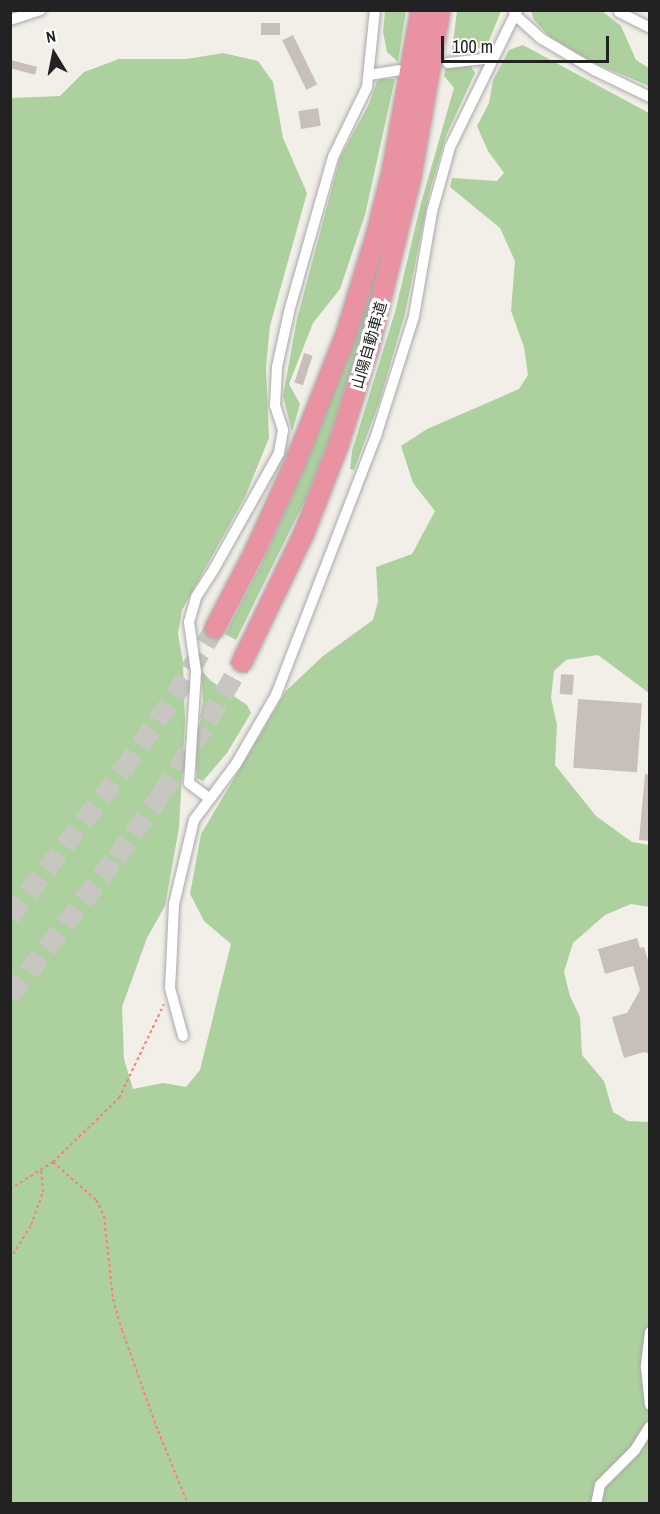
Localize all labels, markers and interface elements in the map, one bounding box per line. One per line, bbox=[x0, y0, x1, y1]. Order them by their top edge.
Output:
north arrow bbox=[24, 24, 84, 84]
scale bar bbox=[444, 24, 612, 62]
text: N bbox=[44, 25, 57, 48]
text: 100 m bbox=[452, 34, 493, 59]
street label: 山陽自動車道 bbox=[348, 299, 390, 391]

